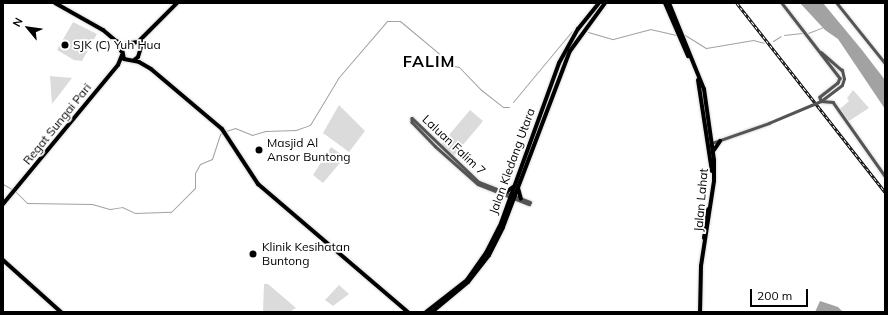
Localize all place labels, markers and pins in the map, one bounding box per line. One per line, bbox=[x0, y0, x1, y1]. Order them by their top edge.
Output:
place label: SJK (C) Yuh Hua bbox=[73, 38, 161, 52]
marker: SJK (C) Yuh Hua bbox=[60, 40, 70, 50]
place label: Masjid Al Ansor Buntong bbox=[267, 136, 351, 164]
marker: Masjid Al Ansor Buntong bbox=[254, 145, 264, 155]
place label: Klinik Kesihatan Buntong bbox=[262, 240, 350, 268]
marker: Klinik Kesihatan Buntong bbox=[247, 248, 259, 260]

